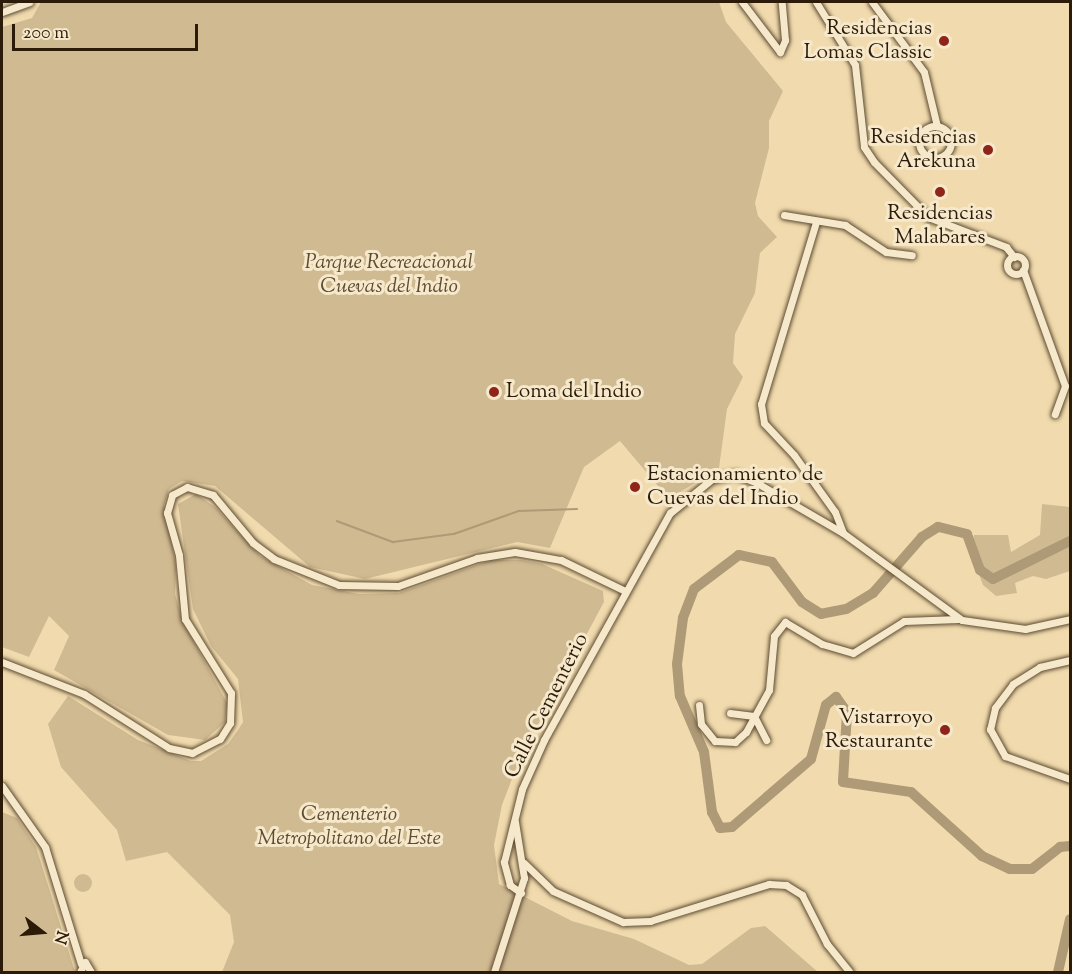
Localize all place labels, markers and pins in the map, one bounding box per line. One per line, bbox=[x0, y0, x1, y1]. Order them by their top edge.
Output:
place label: Residencias Lomas Classic bbox=[804, 16, 932, 66]
marker: Residencias Lomas Classic bbox=[937, 34, 951, 48]
place label: Residencias Arekuna bbox=[871, 125, 976, 175]
marker: Residencias Arekuna bbox=[981, 143, 995, 157]
marker: Residencias Malabares bbox=[933, 185, 947, 199]
place label: Residencias Malabares bbox=[887, 201, 993, 251]
place label: Loma del Indio bbox=[506, 379, 642, 405]
marker: Loma del Indio bbox=[487, 385, 501, 399]
place label: Estacionamiento de Cuevas del Indio bbox=[647, 462, 823, 512]
marker: Estacionamiento de Cuevas del Indio bbox=[628, 480, 642, 494]
place label: Vistarroyo Restaurante bbox=[825, 705, 933, 755]
marker: Vistarroyo Restaurante bbox=[938, 723, 952, 737]

